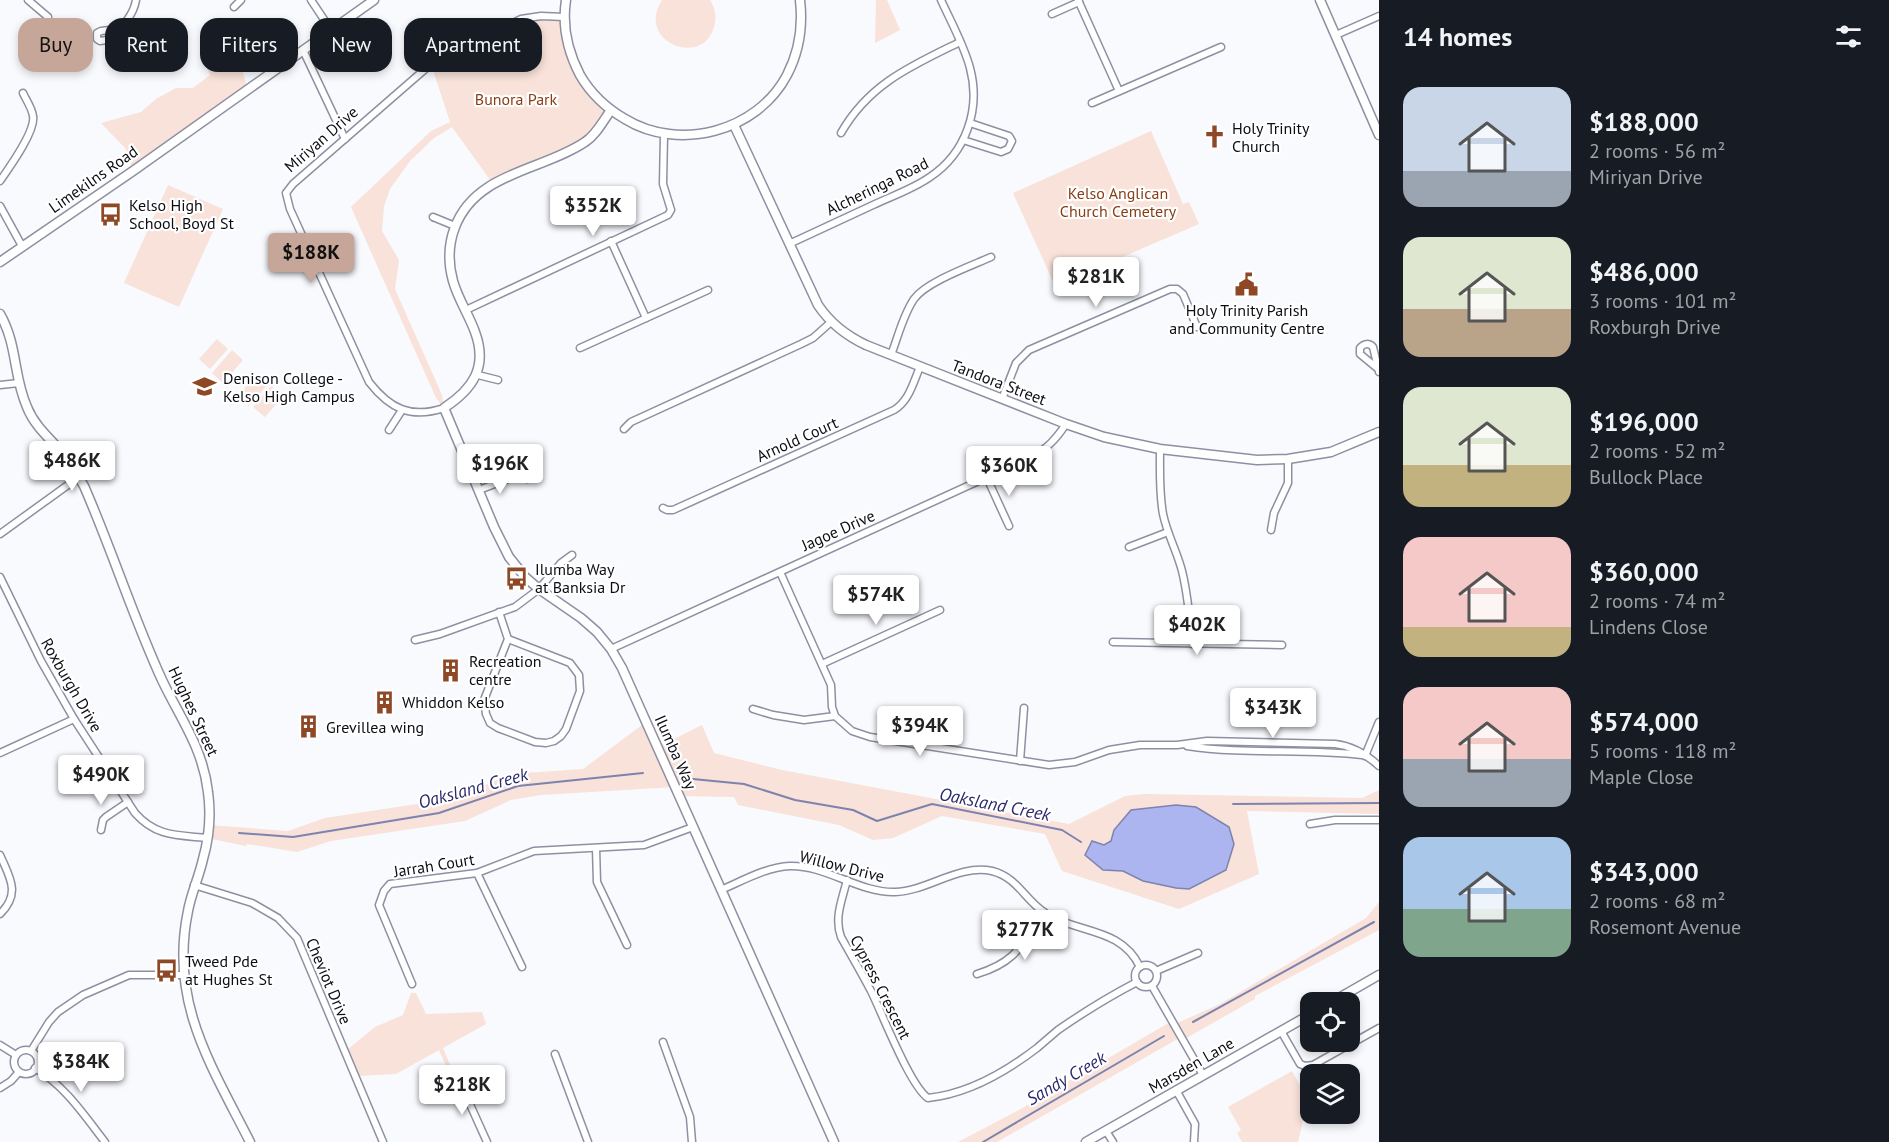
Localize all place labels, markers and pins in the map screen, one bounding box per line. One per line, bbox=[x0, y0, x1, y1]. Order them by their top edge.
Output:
place label: Holy Trinity Church bbox=[1232, 118, 1310, 156]
church icon: Holy Trinity Church bbox=[1201, 124, 1227, 150]
pin: $352K bbox=[551, 186, 635, 237]
place label: Kelso High School, Boyd St bbox=[129, 195, 234, 233]
bus stop icon: Kelso High School, Boyd St bbox=[98, 201, 124, 227]
pin: $188K bbox=[269, 233, 353, 284]
pin: $281K bbox=[1054, 257, 1138, 308]
public building icon: Holy Trinity Parish and Community Centre bbox=[1234, 272, 1260, 298]
place label: Holy Trinity Parish and Community Centre bbox=[1169, 300, 1325, 338]
place label: Denison College - Kelso High Campus bbox=[223, 368, 355, 406]
school or university icon: Denison College - Kelso High Campus bbox=[192, 374, 218, 400]
pin: $486K bbox=[30, 441, 114, 492]
pin: $196K bbox=[458, 444, 542, 495]
pin: $360K bbox=[967, 446, 1051, 497]
place label: Ilumba Way at Banksia Dr bbox=[535, 559, 626, 597]
bus stop icon: Ilumba Way at Banksia Dr bbox=[504, 565, 530, 591]
pin: $574K bbox=[834, 575, 918, 626]
pin: $402K bbox=[1155, 605, 1239, 656]
place label: Recreation centre bbox=[469, 651, 541, 689]
building icon: Recreation centre bbox=[438, 657, 464, 683]
pin: $343K bbox=[1231, 688, 1315, 739]
building icon: Whiddon Kelso bbox=[371, 689, 397, 715]
place label: Whiddon Kelso bbox=[402, 692, 504, 712]
pin: $394K bbox=[878, 706, 962, 757]
building icon: Grevillea wing bbox=[295, 714, 321, 740]
place label: Grevillea wing bbox=[326, 717, 424, 737]
pin: $490K bbox=[59, 755, 143, 806]
pin: $277K bbox=[983, 910, 1067, 961]
place label: Tweed Pde at Hughes St bbox=[185, 951, 273, 989]
bus stop icon: Tweed Pde at Hughes St bbox=[154, 957, 180, 983]
pin: $384K bbox=[39, 1042, 123, 1093]
pin: $218K bbox=[420, 1065, 504, 1116]

